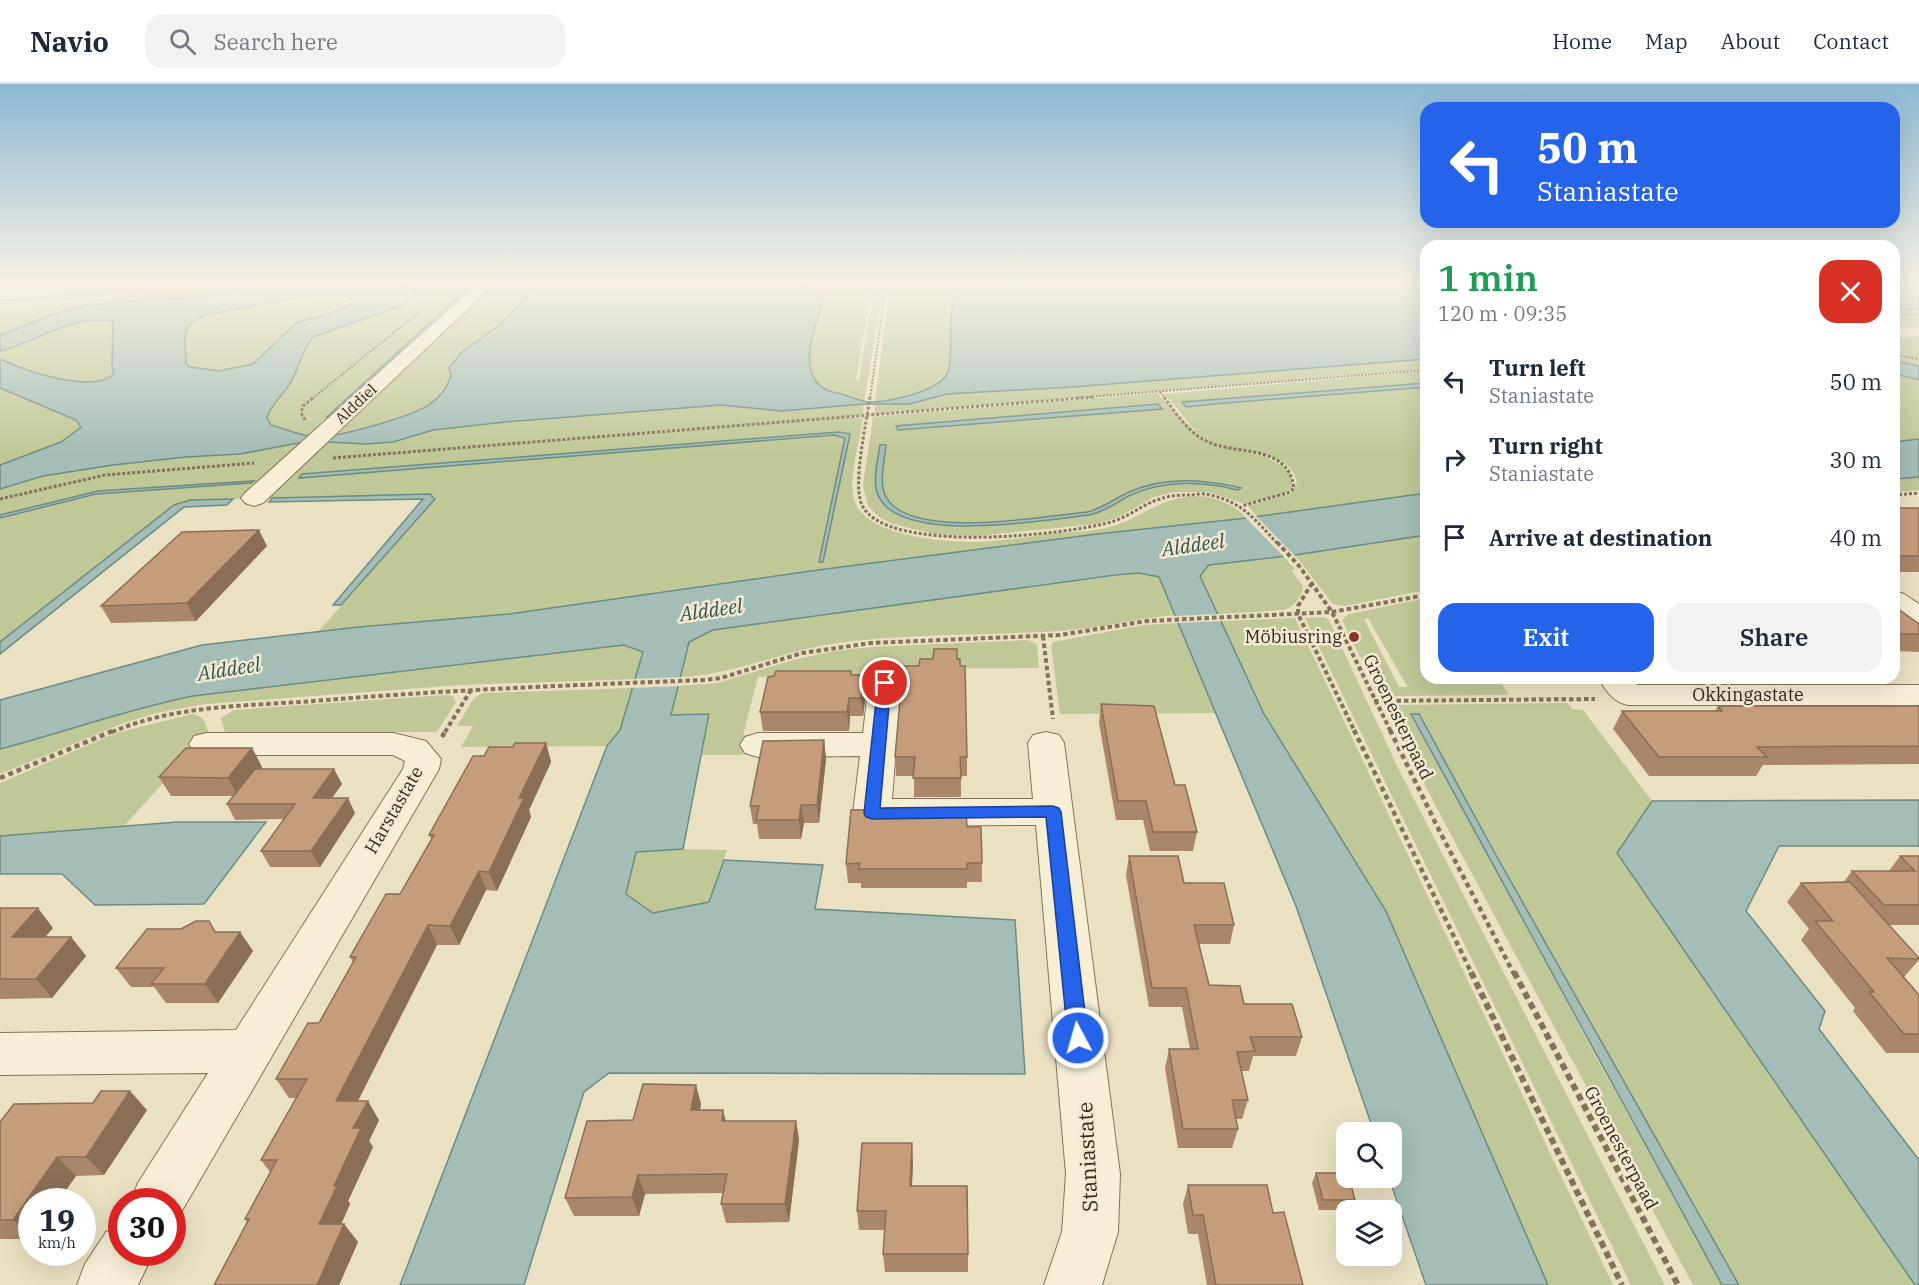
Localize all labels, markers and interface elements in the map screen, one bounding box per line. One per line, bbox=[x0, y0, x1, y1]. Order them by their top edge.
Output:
search box bbox=[145, 14, 565, 68]
text: Navio bbox=[30, 23, 109, 60]
icon: search bbox=[166, 25, 199, 58]
text: Search here bbox=[214, 27, 338, 56]
text: Home bbox=[1552, 27, 1612, 55]
text: Map bbox=[1645, 27, 1688, 55]
text: About bbox=[1721, 27, 1780, 55]
text: Contact bbox=[1813, 27, 1889, 55]
text: 50 m bbox=[1537, 120, 1638, 175]
icon: left bbox=[1438, 126, 1516, 204]
text: Staniastate bbox=[1537, 173, 1679, 208]
text: 1 min bbox=[1438, 254, 1538, 301]
button: close bbox=[1819, 260, 1882, 323]
text: 120 m · 09:35 bbox=[1438, 300, 1567, 327]
text: Turn left bbox=[1489, 353, 1585, 382]
icon: left bbox=[1438, 365, 1471, 398]
text: 50 m bbox=[1830, 367, 1882, 396]
street label: Alddiel bbox=[331, 380, 380, 428]
text: Staniastate bbox=[1489, 382, 1594, 409]
text: Turn right bbox=[1489, 431, 1603, 460]
icon: right bbox=[1438, 443, 1471, 476]
text: 30 m bbox=[1830, 445, 1882, 474]
text: Staniastate bbox=[1489, 460, 1594, 487]
icon: arrive bbox=[1438, 521, 1471, 554]
text: Arrive at destination bbox=[1489, 523, 1712, 552]
text: 40 m bbox=[1830, 523, 1882, 552]
water label: Alddeel bbox=[1158, 527, 1227, 563]
water label: Alddeel bbox=[676, 592, 745, 628]
button: Exit bbox=[1438, 603, 1654, 672]
button: Share bbox=[1666, 603, 1882, 672]
place label: Möbiusring bbox=[1245, 625, 1342, 648]
marker: Möbiusring bbox=[1347, 630, 1361, 644]
water label: Alddeel bbox=[194, 650, 263, 687]
street label: Groenesterpaad bbox=[1358, 650, 1439, 783]
pin bbox=[859, 657, 910, 708]
icon: arrive bbox=[868, 666, 901, 699]
street label: Okkingastate bbox=[1692, 683, 1804, 706]
street label: Harstastate bbox=[359, 762, 428, 858]
position arrow bbox=[1046, 1006, 1110, 1070]
street label: Groenesterpaad bbox=[1579, 1082, 1664, 1213]
street label: Staniastate bbox=[1070, 1101, 1104, 1213]
map controls bbox=[1336, 1122, 1402, 1266]
button: search bbox=[1336, 1122, 1402, 1188]
speed limit sign: 30 bbox=[108, 1188, 186, 1266]
text: 19 bbox=[39, 1200, 75, 1239]
button: layers bbox=[1336, 1200, 1402, 1266]
text: km/h bbox=[38, 1233, 76, 1252]

